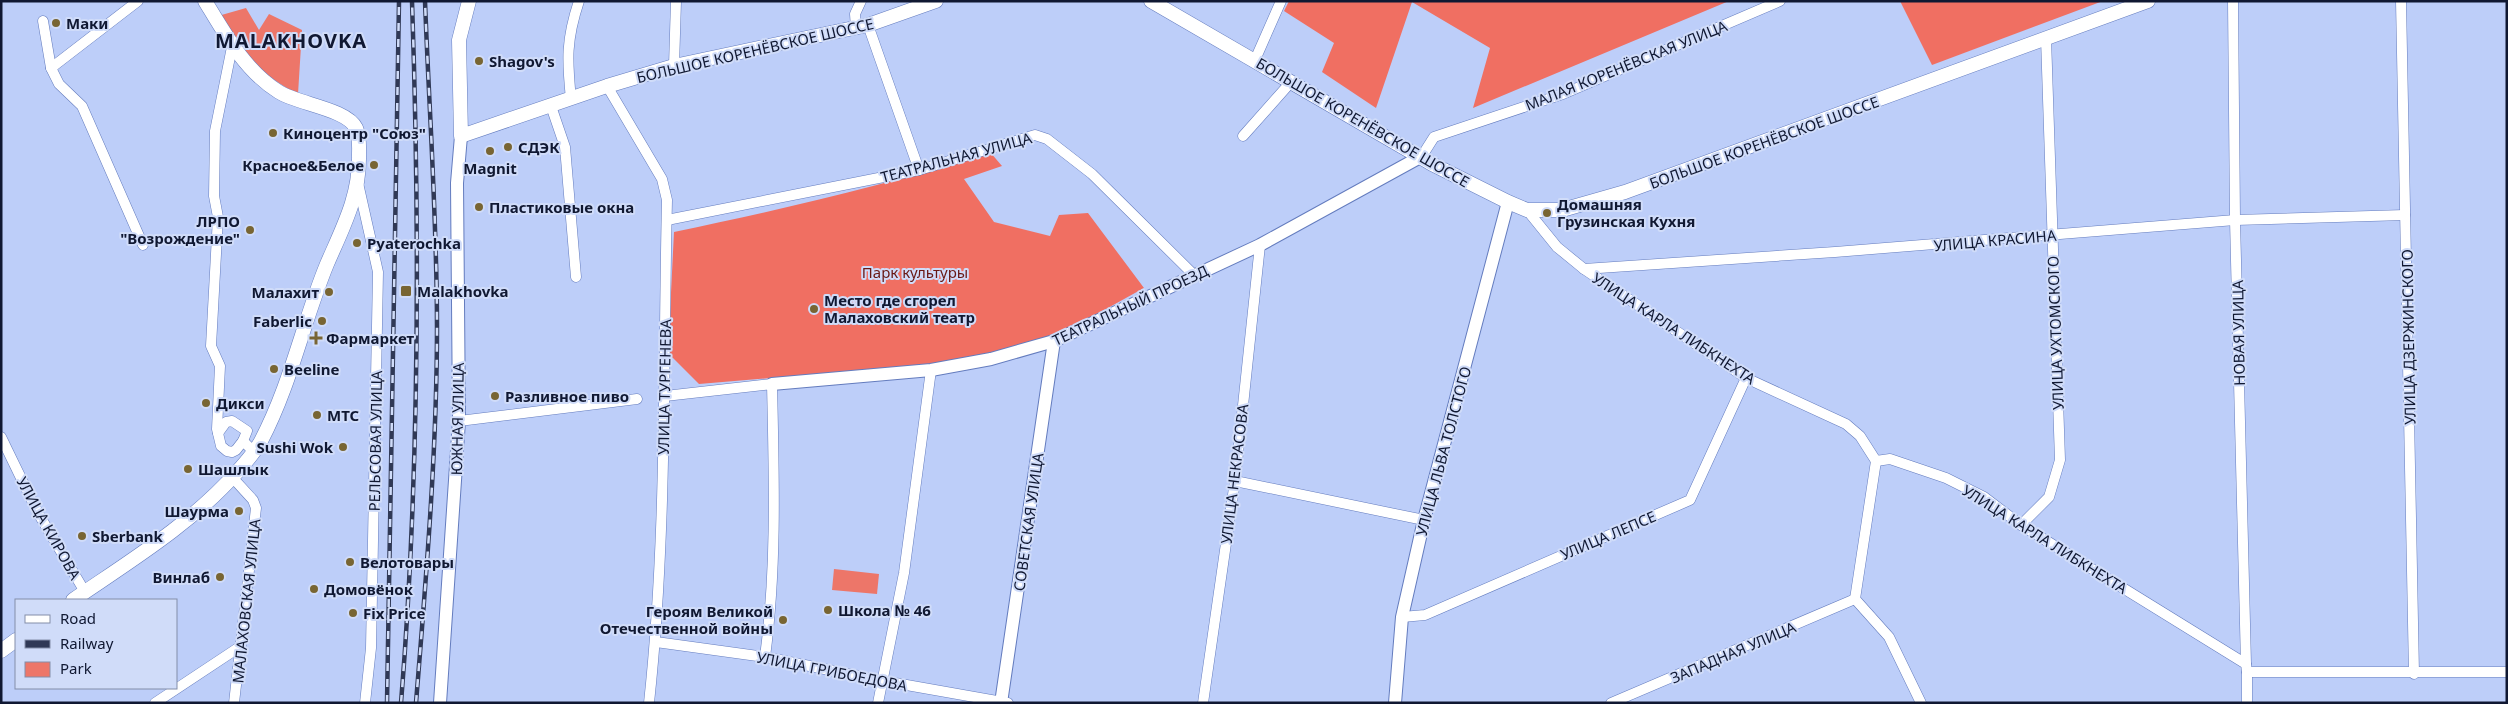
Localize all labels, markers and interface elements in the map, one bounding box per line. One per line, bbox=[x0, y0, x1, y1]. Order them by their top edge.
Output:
place label: Маки bbox=[66, 13, 108, 33]
street label: БОЛЬШОЕ КОРЕНЁВСКОЕ ШОССЕ bbox=[634, 13, 876, 87]
street label: МАЛАЯ КОРЕНЁВСКАЯ УЛИЦА bbox=[1522, 15, 1730, 115]
marker: Маки bbox=[50, 17, 62, 29]
district label: MALAKHOVKA bbox=[215, 27, 367, 54]
place label: Shagov's bbox=[489, 51, 555, 71]
street label: БОЛЬШОЕ КОРЕНЁВСКОЕ ШОССЕ bbox=[1253, 53, 1473, 191]
marker: Shagov's bbox=[473, 55, 485, 67]
street label: БОЛЬШОЕ КОРЕНЁВСКОЕ ШОССЕ bbox=[1646, 91, 1882, 193]
place label: Киноцентр "Союз" bbox=[283, 123, 426, 143]
marker: Киноцентр "Союз" bbox=[267, 127, 279, 139]
street label: ТЕАТРАЛЬНАЯ УЛИЦА bbox=[878, 127, 1034, 187]
place label: СДЭК bbox=[518, 137, 560, 157]
marker: СДЭК bbox=[502, 141, 514, 153]
marker: Magnit bbox=[484, 145, 496, 157]
place label: Красное&Белое bbox=[242, 155, 364, 175]
place label: Magnit bbox=[463, 158, 517, 178]
marker: Красное&Белое bbox=[368, 159, 380, 171]
place label: Домашняя Грузинская Кухня bbox=[1557, 194, 1695, 231]
place label: Пластиковые окна bbox=[489, 197, 634, 217]
marker: Пластиковые окна bbox=[473, 201, 485, 213]
marker: Домашняя Грузинская Кухня bbox=[1541, 207, 1553, 219]
place label: ЛРПО "Возрождение" bbox=[120, 211, 240, 248]
marker: ЛРПО "Возрождение" bbox=[244, 224, 256, 236]
street label: УЛИЦА КРАСИНА bbox=[1933, 225, 2058, 255]
place label: Pyaterochka bbox=[367, 233, 461, 253]
marker: Pyaterochka bbox=[351, 237, 363, 249]
street label: УЛИЦА ДЗЕРЖИНСКОГО bbox=[2396, 249, 2420, 425]
street label: УЛИЦА УХТОМСКОГО bbox=[2042, 256, 2068, 410]
street label: ТЕАТРАЛЬНЫЙ ПРОЕЗД bbox=[1049, 260, 1211, 350]
park label: Парк культуры bbox=[862, 262, 968, 282]
street label: УЛИЦА КАРЛА ЛИБКНЕХТА bbox=[1588, 268, 1760, 389]
street label: НОВАЯ УЛИЦА bbox=[2227, 280, 2249, 386]
place label: Malakhovka bbox=[417, 281, 509, 301]
place label: Малахит bbox=[252, 282, 319, 302]
marker: Malakhovka bbox=[399, 284, 413, 298]
marker: Малахит bbox=[323, 286, 335, 298]
place label: Место где сгорел Малаховский театр bbox=[824, 290, 975, 327]
marker: Место где сгорел Малаховский театр bbox=[808, 303, 820, 315]
place label: Faberlic bbox=[253, 311, 312, 331]
marker: Faberlic bbox=[316, 315, 328, 327]
street label: УЛИЦА ТУРГЕНЕВА bbox=[653, 319, 675, 455]
place label: Фармаркет bbox=[326, 328, 415, 348]
marker: Фармаркет bbox=[310, 332, 322, 344]
place label: Beeline bbox=[284, 359, 340, 379]
street label: ЮЖНАЯ УЛИЦА bbox=[446, 362, 468, 476]
marker: Beeline bbox=[268, 363, 280, 375]
street label: УЛИЦА ЛЬВА ТОЛСТОГО bbox=[1411, 364, 1475, 538]
street label: РЕЛЬСОВАЯ УЛИЦА bbox=[364, 370, 386, 512]
place label: Разливное пиво bbox=[505, 386, 629, 406]
marker: Разливное пиво bbox=[489, 390, 501, 402]
place label: Дикси bbox=[216, 393, 265, 413]
marker: Дикси bbox=[200, 397, 212, 409]
street label: УЛИЦА НЕКРАСОВА bbox=[1215, 403, 1253, 545]
place label: МТС bbox=[327, 405, 360, 425]
marker: МТС bbox=[311, 409, 323, 421]
place label: Sushi Wok bbox=[256, 437, 334, 457]
marker: Sushi Wok bbox=[337, 441, 349, 453]
street label: СОВЕТСКАЯ УЛИЦА bbox=[1008, 451, 1048, 592]
place label: Шашлык bbox=[198, 459, 269, 479]
marker: Шашлык bbox=[182, 463, 194, 475]
street label: УЛИЦА КИРОВА bbox=[12, 473, 86, 583]
street label: УЛИЦА КАРЛА ЛИБКНЕХТА bbox=[1959, 480, 2132, 598]
place label: Шаурма bbox=[165, 501, 229, 521]
marker: Шаурма bbox=[233, 505, 245, 517]
street label: УЛИЦА ЛЕПСЕ bbox=[1557, 506, 1659, 564]
street label: МАЛАХОВСКАЯ УЛИЦА bbox=[227, 517, 265, 684]
place label: Sberbank bbox=[92, 526, 164, 546]
marker: Sberbank bbox=[76, 530, 88, 542]
place label: Велотовары bbox=[360, 552, 454, 572]
marker: Велотовары bbox=[344, 556, 356, 568]
place label: Винлаб bbox=[152, 567, 210, 587]
marker: Винлаб bbox=[214, 571, 226, 583]
place label: Домовёнок bbox=[324, 579, 414, 599]
marker: Домовёнок bbox=[308, 583, 320, 595]
legend bbox=[15, 599, 178, 689]
place label: Школа № 46 bbox=[838, 600, 931, 620]
place label: Героям Великой Отечественной войны bbox=[600, 601, 773, 638]
place label: Fix Price bbox=[363, 603, 426, 623]
marker: Школа № 46 bbox=[822, 604, 834, 616]
marker: Fix Price bbox=[347, 607, 359, 619]
text: Road bbox=[60, 608, 96, 628]
marker: Героям Великой Отечественной войны bbox=[777, 614, 789, 626]
street label: ЗАПАДНАЯ УЛИЦА bbox=[1667, 616, 1799, 687]
text: Railway bbox=[60, 633, 114, 653]
street label: УЛИЦА ГРИБОЕДОВА bbox=[755, 647, 909, 695]
text: Park bbox=[60, 658, 92, 678]

